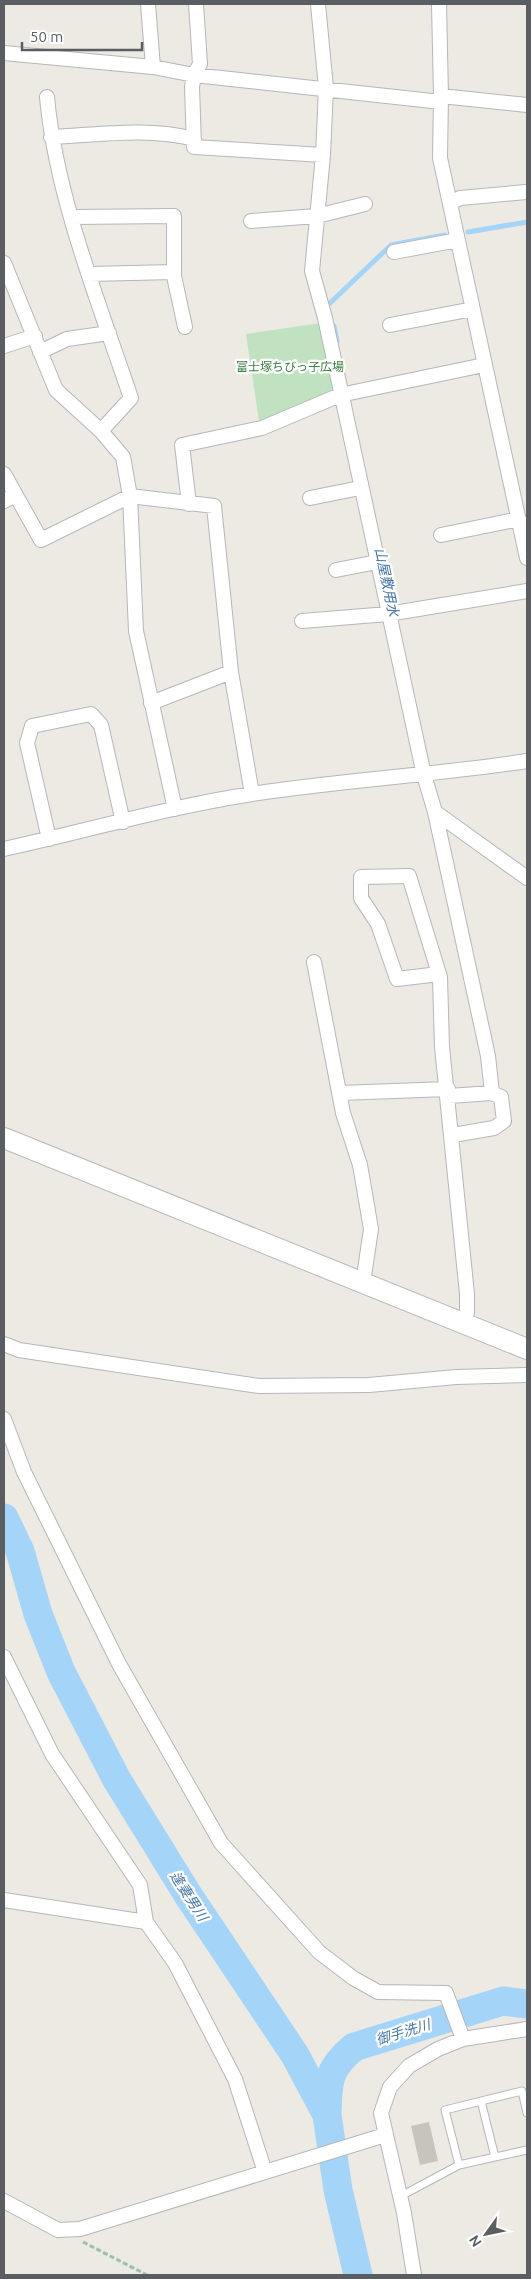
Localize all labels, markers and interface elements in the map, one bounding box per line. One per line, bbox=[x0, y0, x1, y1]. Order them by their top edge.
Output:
scale bar bbox=[22, 20, 142, 52]
text: 50 m bbox=[30, 28, 63, 45]
park label: 富士塚ちびっ子広場 bbox=[236, 360, 344, 373]
water label: 山屋敷用水 bbox=[372, 546, 403, 620]
water label: 逢妻男川 bbox=[167, 1868, 212, 1926]
water label: 御手洗川 bbox=[374, 2016, 434, 2048]
north arrow bbox=[461, 2209, 511, 2259]
text: N bbox=[466, 2232, 485, 2250]

